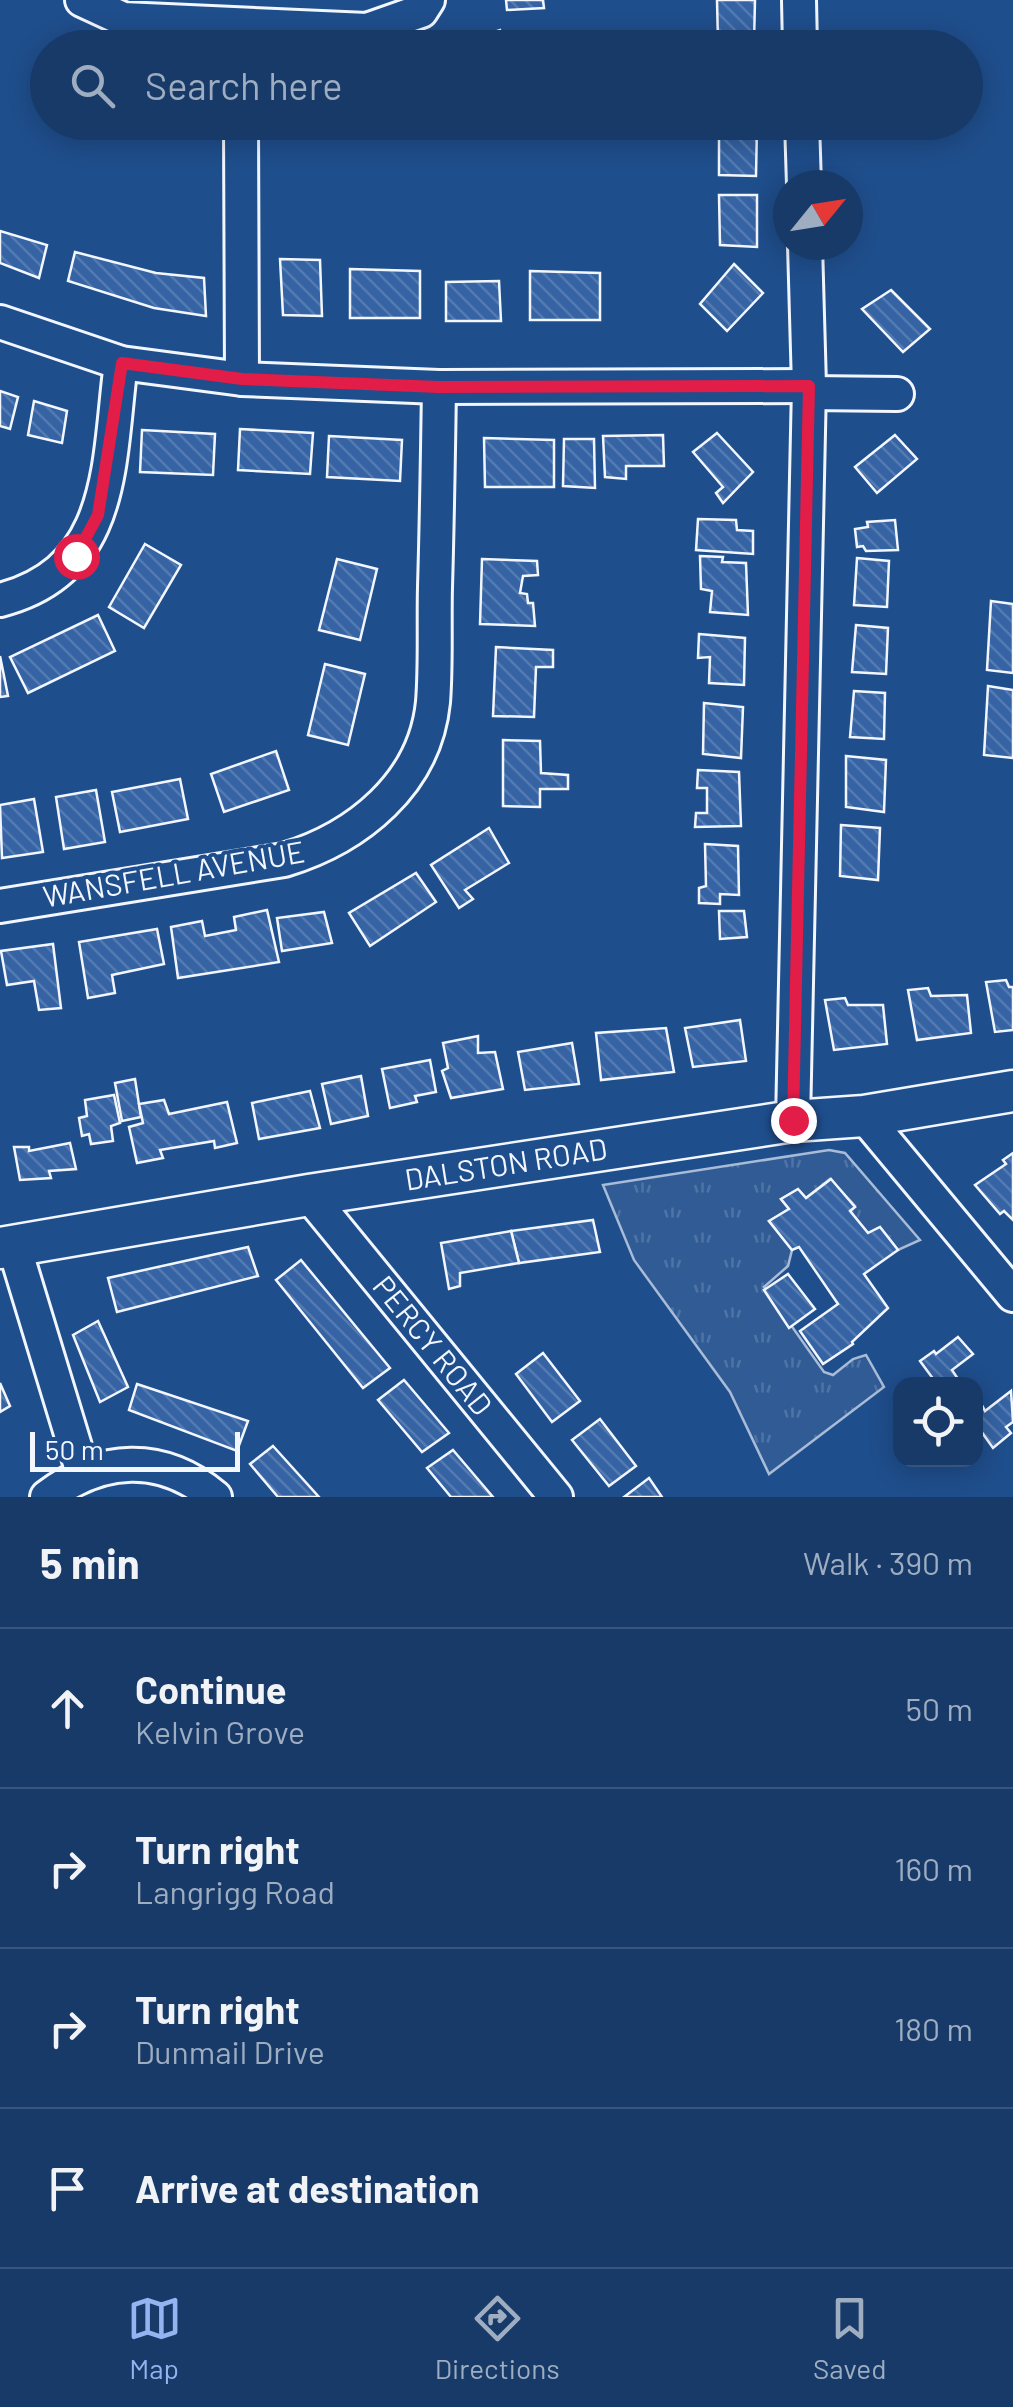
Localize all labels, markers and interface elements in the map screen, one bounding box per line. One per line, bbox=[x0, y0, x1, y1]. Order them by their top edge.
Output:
search box bbox=[30, 30, 983, 140]
icon: search bbox=[65, 58, 120, 113]
text: Search here bbox=[145, 62, 343, 108]
north arrow bbox=[773, 170, 863, 260]
route start bbox=[54, 534, 100, 580]
street label: WANSFELL AVENUE bbox=[40, 832, 307, 914]
route end bbox=[771, 1098, 817, 1144]
street label: DALSTON ROAD bbox=[402, 1129, 609, 1197]
street label: PERCY ROAD bbox=[366, 1268, 501, 1422]
map controls bbox=[893, 1377, 983, 1467]
button: locate bbox=[893, 1377, 983, 1467]
scale bar bbox=[30, 1427, 240, 1472]
text: 50 m bbox=[45, 1432, 104, 1466]
text: 5 min bbox=[40, 1537, 140, 1587]
text: Walk · 390 m bbox=[803, 1543, 973, 1581]
text: Continue bbox=[135, 1666, 286, 1712]
icon: ahead bbox=[40, 1681, 95, 1736]
text: 50 m bbox=[906, 1689, 973, 1727]
text: Kelvin Grove bbox=[135, 1712, 305, 1750]
text: Turn right bbox=[135, 1826, 300, 1872]
icon: right bbox=[40, 1841, 95, 1896]
text: 160 m bbox=[894, 1849, 973, 1887]
text: Langrigg Road bbox=[135, 1872, 335, 1910]
text: Turn right bbox=[135, 1986, 300, 2032]
icon: right bbox=[40, 2001, 95, 2056]
text: 180 m bbox=[894, 2009, 973, 2047]
text: Dunmail Drive bbox=[135, 2032, 325, 2070]
icon: arrive bbox=[40, 2161, 95, 2216]
text: Arrive at destination bbox=[135, 2165, 480, 2211]
tab: Map bbox=[127, 2291, 182, 2385]
tab: Directions bbox=[435, 2291, 560, 2385]
tab: Saved bbox=[813, 2291, 886, 2385]

